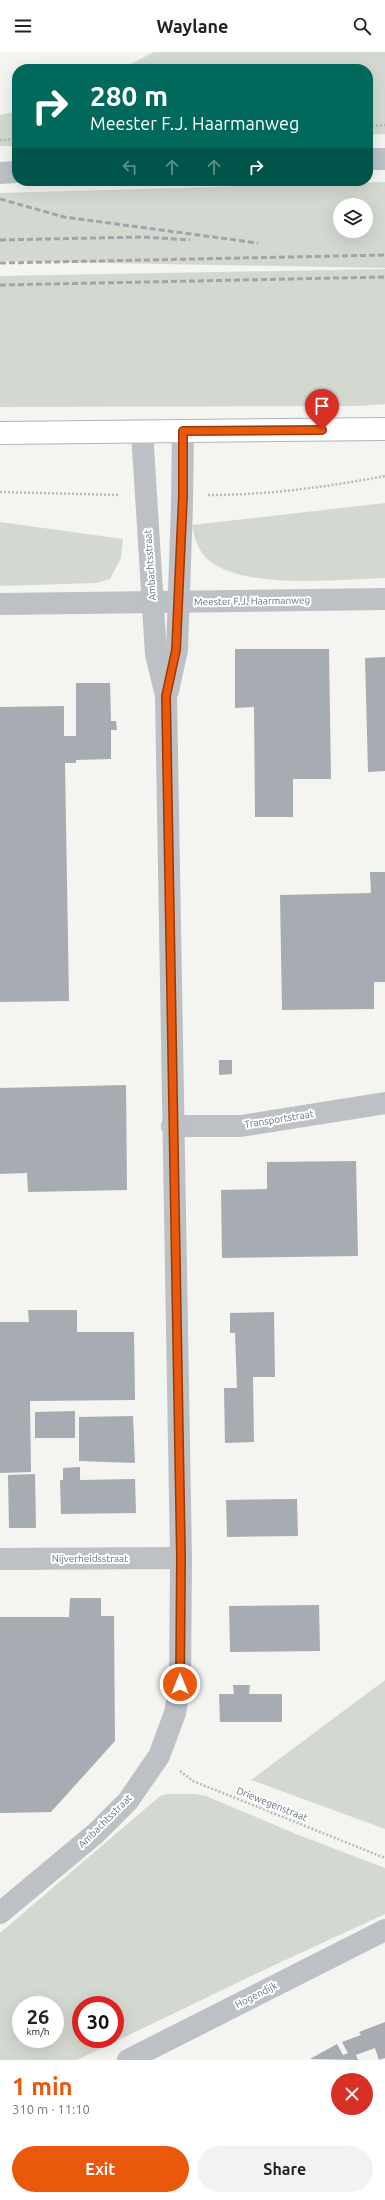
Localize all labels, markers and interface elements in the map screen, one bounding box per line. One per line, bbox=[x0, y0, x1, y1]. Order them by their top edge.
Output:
icon: menu bbox=[12, 15, 34, 37]
icon: search bbox=[351, 15, 373, 37]
text: Waylane bbox=[157, 16, 228, 36]
icon: right bbox=[24, 80, 76, 132]
text: 280 m bbox=[90, 80, 168, 111]
text: Meester F.J. Haarmanweg bbox=[90, 113, 299, 133]
icon: left bbox=[119, 156, 141, 178]
icon: ahead bbox=[161, 156, 183, 178]
icon: ahead bbox=[203, 156, 225, 178]
icon: right bbox=[245, 156, 267, 178]
map controls bbox=[333, 198, 373, 238]
button: layers bbox=[333, 198, 373, 238]
pin bbox=[305, 389, 339, 430]
icon: arrive bbox=[311, 395, 333, 417]
street label: Ambachtsstraat bbox=[142, 529, 158, 601]
street label: Meester F.J. Haarmanweg bbox=[194, 594, 310, 608]
street label: Transportstraat bbox=[244, 1108, 314, 1130]
street label: Nijverheidsstraat bbox=[52, 1553, 128, 1564]
position arrow bbox=[159, 1663, 201, 1705]
street label: Driewegenstraat bbox=[235, 1785, 309, 1823]
street label: Ambachtsstraat bbox=[76, 1792, 134, 1850]
street label: Hogendijk bbox=[233, 1980, 279, 2010]
speed limit sign: 30 bbox=[72, 1996, 124, 2048]
text: 26 bbox=[27, 2005, 49, 2028]
text: km/h bbox=[26, 2026, 50, 2037]
text: 1 min bbox=[12, 2073, 73, 2100]
button: close bbox=[331, 2073, 373, 2115]
text: 310 m · 11:10 bbox=[12, 2102, 90, 2116]
button: Exit bbox=[12, 2146, 189, 2192]
button: Share bbox=[197, 2146, 373, 2192]

